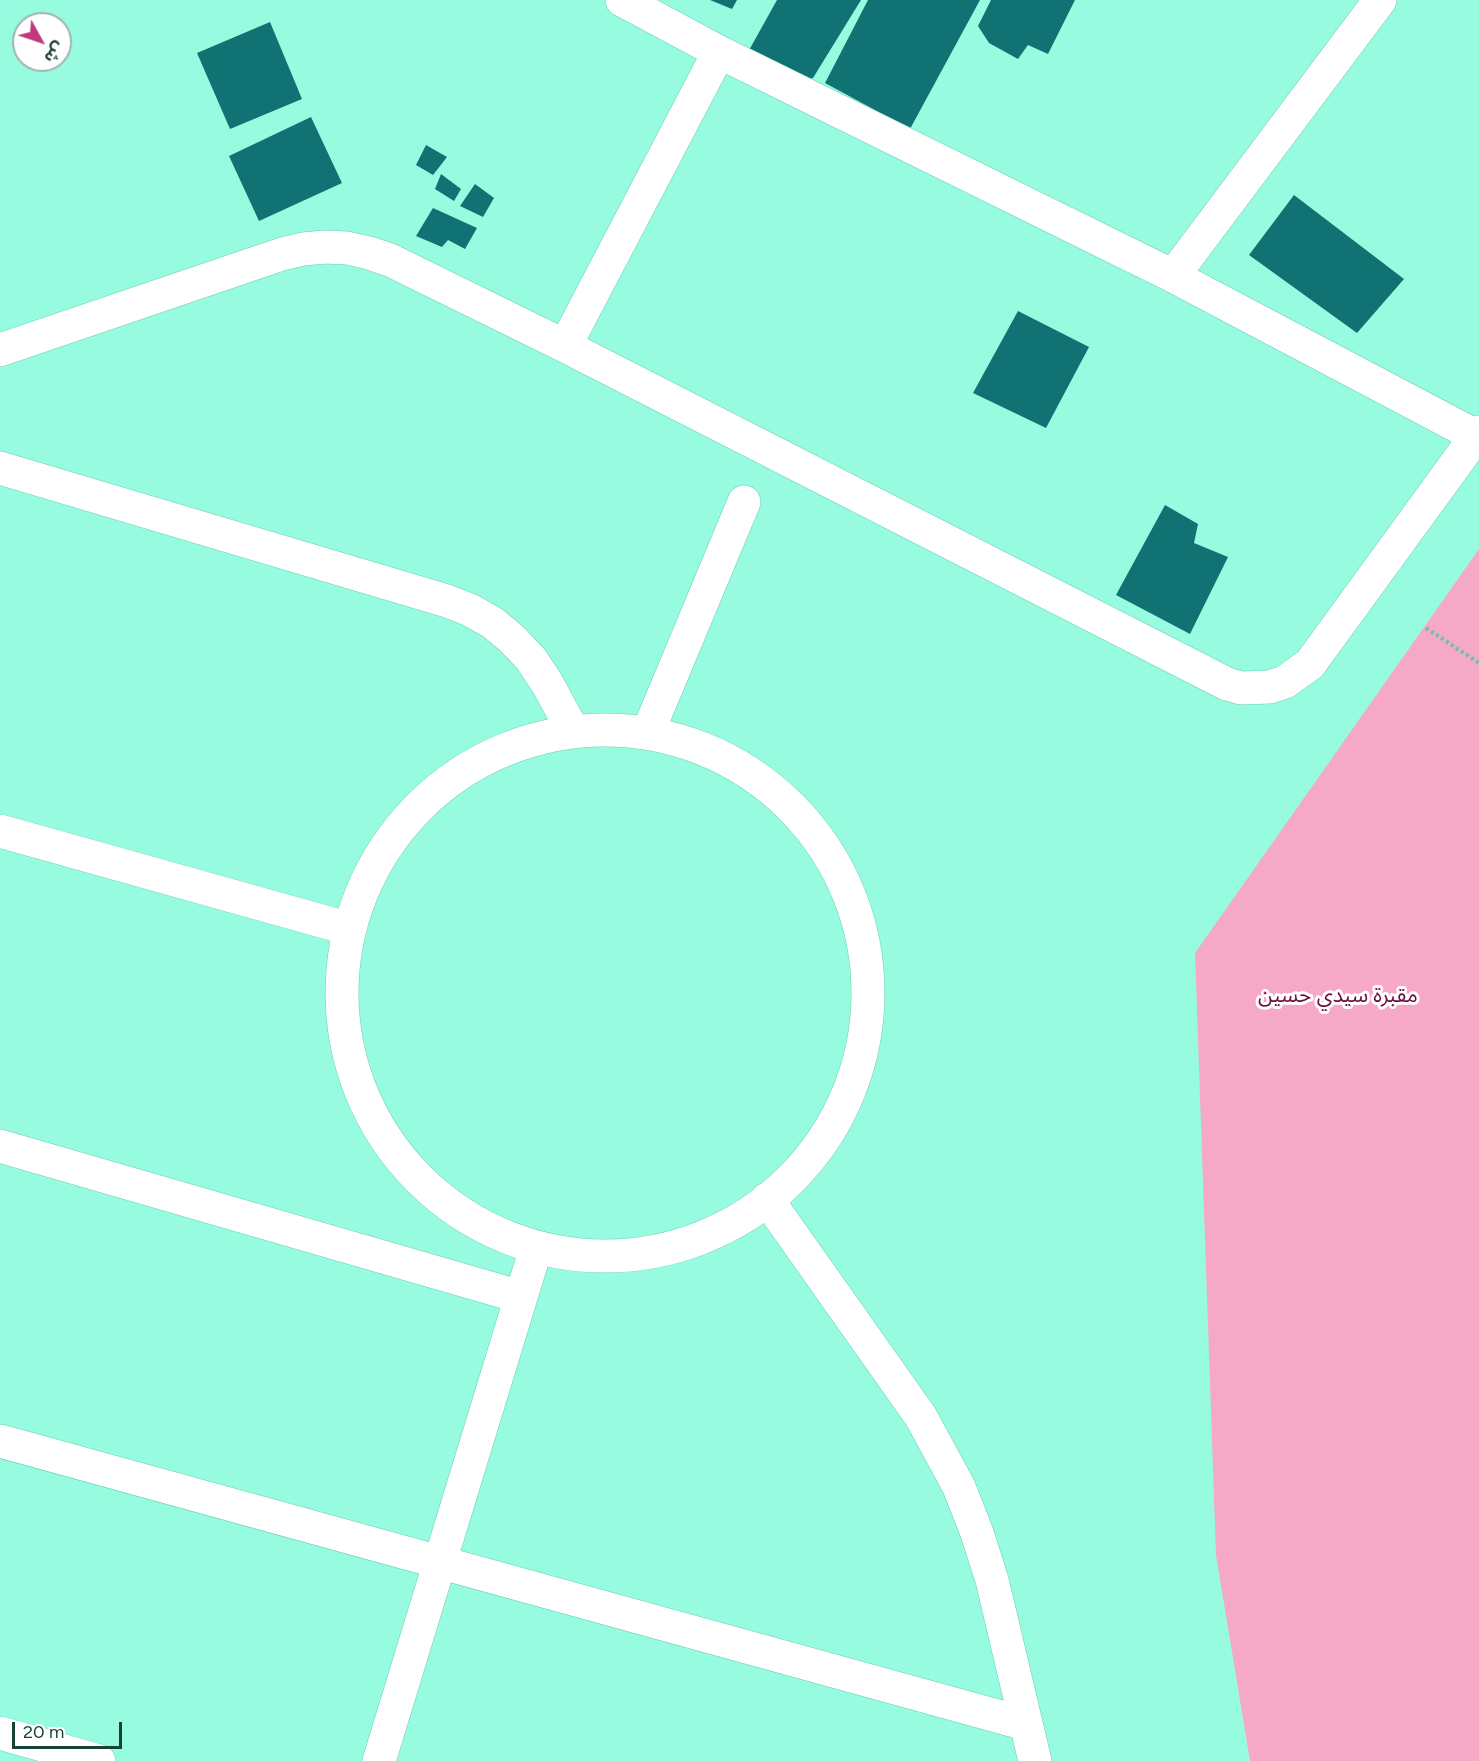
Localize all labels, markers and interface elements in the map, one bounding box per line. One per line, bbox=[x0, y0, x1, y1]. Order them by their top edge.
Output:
north arrow bbox=[12, 12, 72, 72]
text: ش bbox=[40, 38, 69, 67]
park label: مقبرة سيدي حسين bbox=[1258, 983, 1418, 1009]
scale bar bbox=[15, 1710, 124, 1748]
text: 20 m bbox=[23, 1721, 64, 1743]

